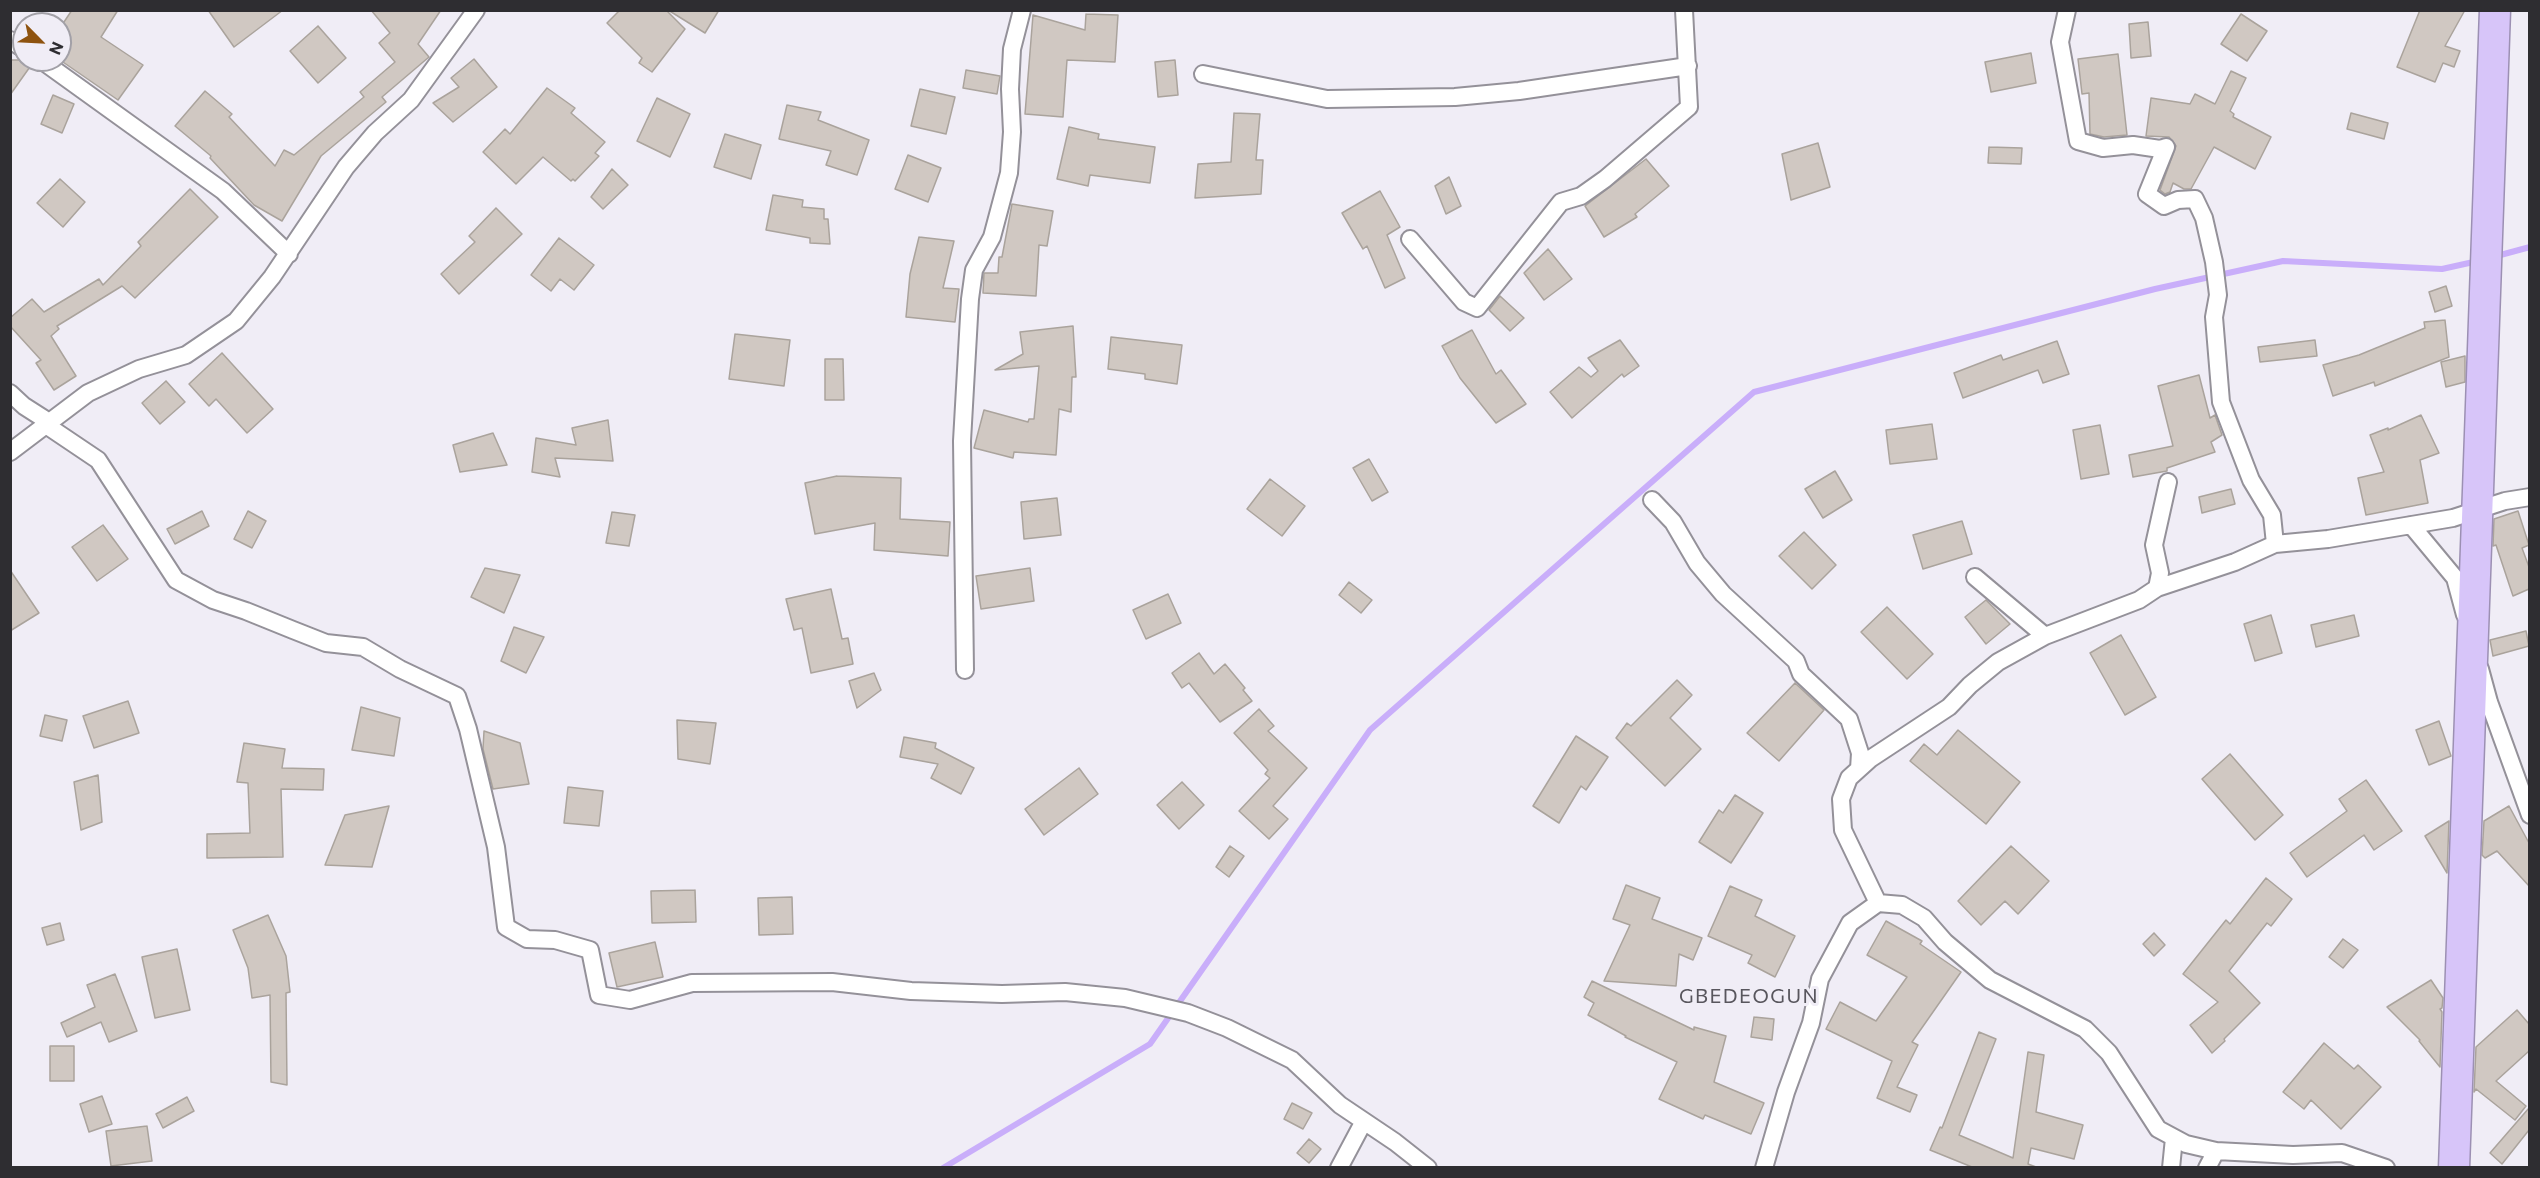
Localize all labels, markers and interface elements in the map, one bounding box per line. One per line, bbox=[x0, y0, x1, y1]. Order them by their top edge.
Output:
north arrow bbox=[12, 12, 72, 72]
text: N bbox=[46, 39, 68, 58]
district label: GBEDEOGUN bbox=[1679, 984, 1819, 1008]

